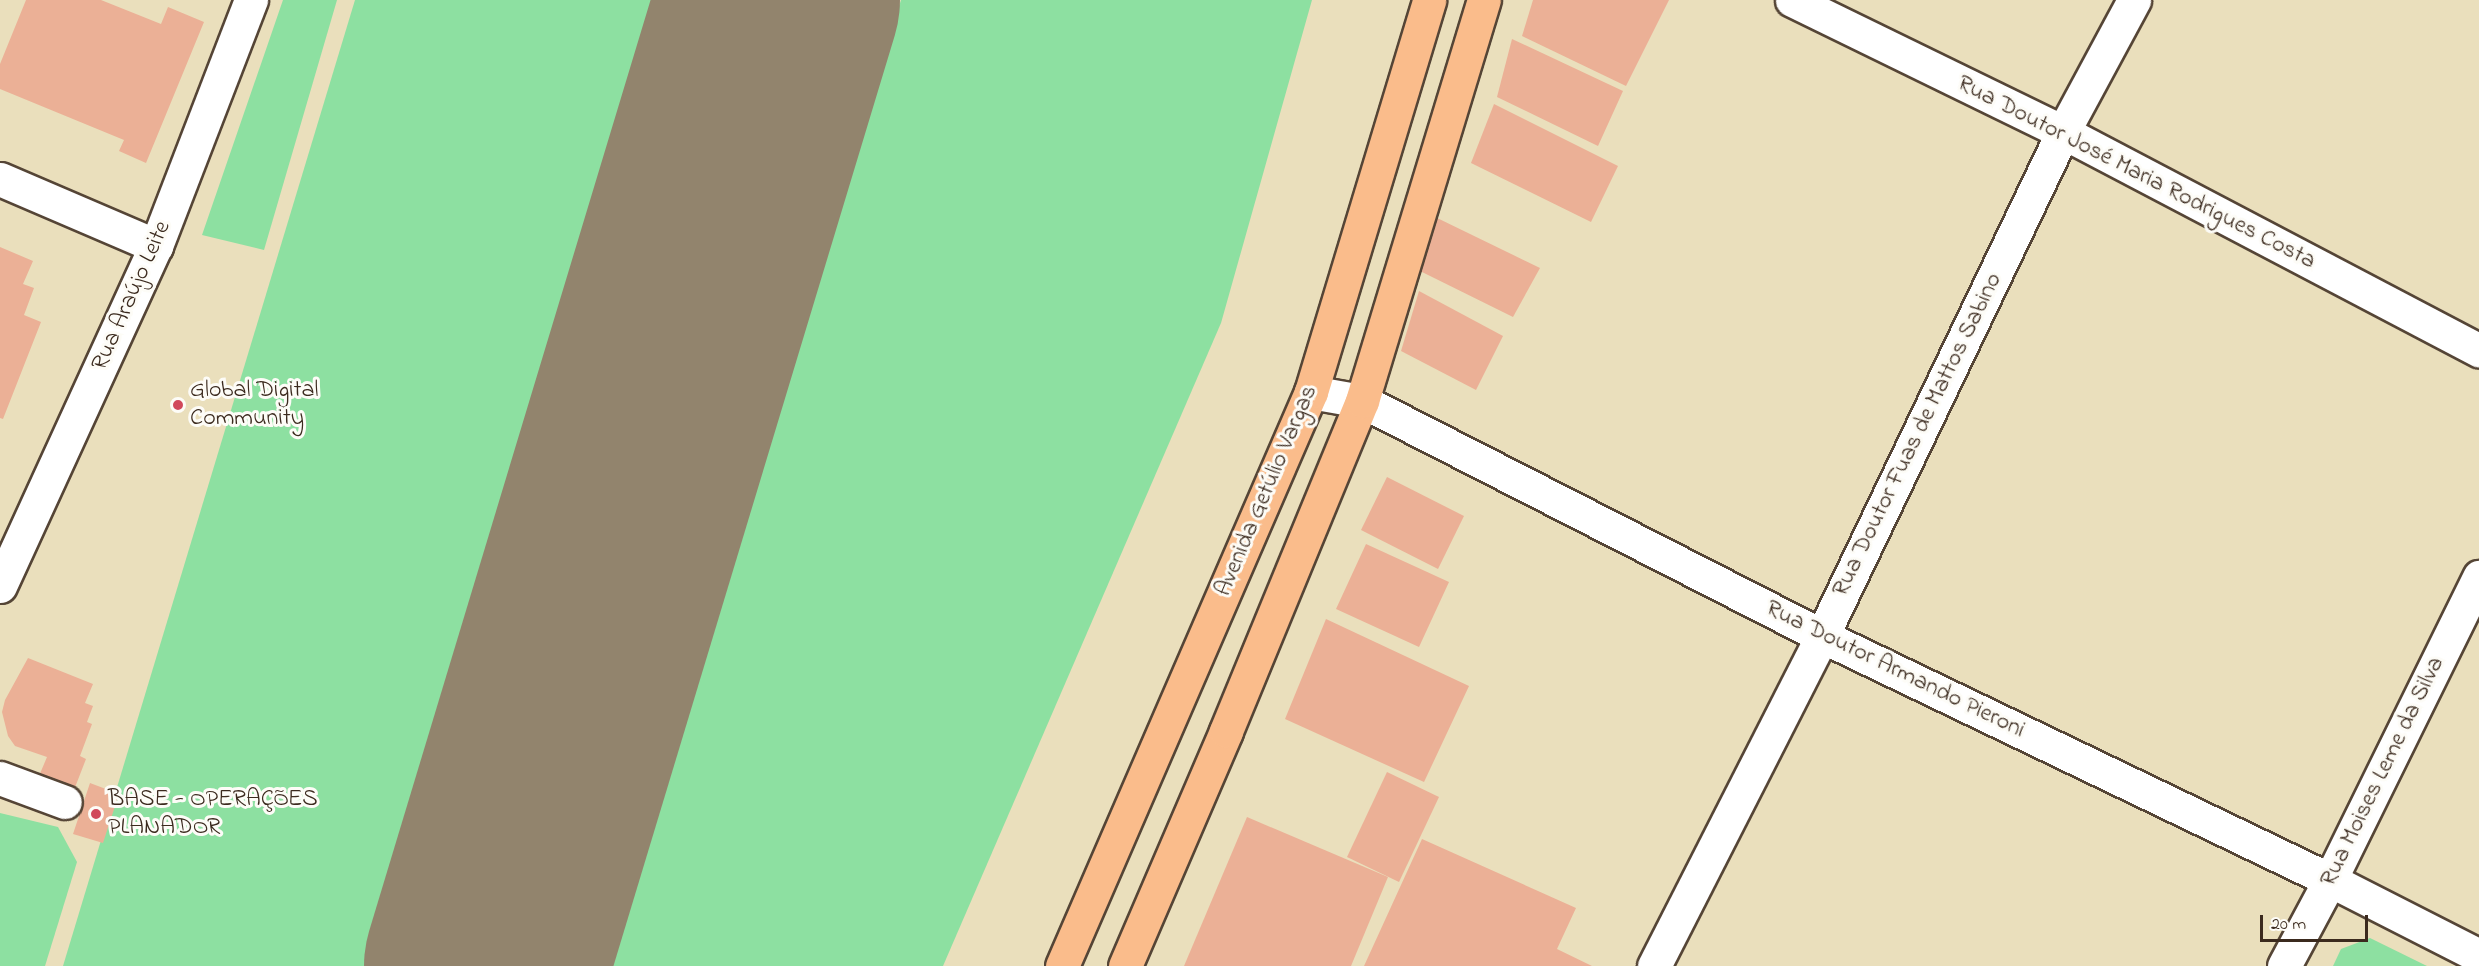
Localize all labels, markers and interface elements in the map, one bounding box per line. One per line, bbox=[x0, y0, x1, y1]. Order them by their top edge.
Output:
street label: Rua Doutor José Maria Rodrigues Costa bbox=[1952, 70, 2320, 276]
street label: Rua Araújo Leite bbox=[86, 217, 178, 375]
street label: Rua Doutor Fuas de Mattos Sabino bbox=[1827, 268, 2009, 602]
place label: Global Digital Community bbox=[190, 377, 319, 433]
street label: Avenida Getúlio Vargas bbox=[1210, 381, 1324, 601]
marker: Global Digital Community bbox=[171, 398, 185, 412]
street label: Rua Doutor Armando Pieroni bbox=[1761, 595, 2029, 745]
street label: Rua Moises Leme da Silva bbox=[2315, 652, 2451, 892]
place label: BASE - OPERAÇÕES PLANADOR bbox=[108, 786, 318, 842]
marker: BASE - OPERAÇÕES PLANADOR bbox=[89, 807, 103, 821]
scale bar bbox=[2263, 903, 2371, 941]
text: 20 m bbox=[2271, 912, 2306, 938]

